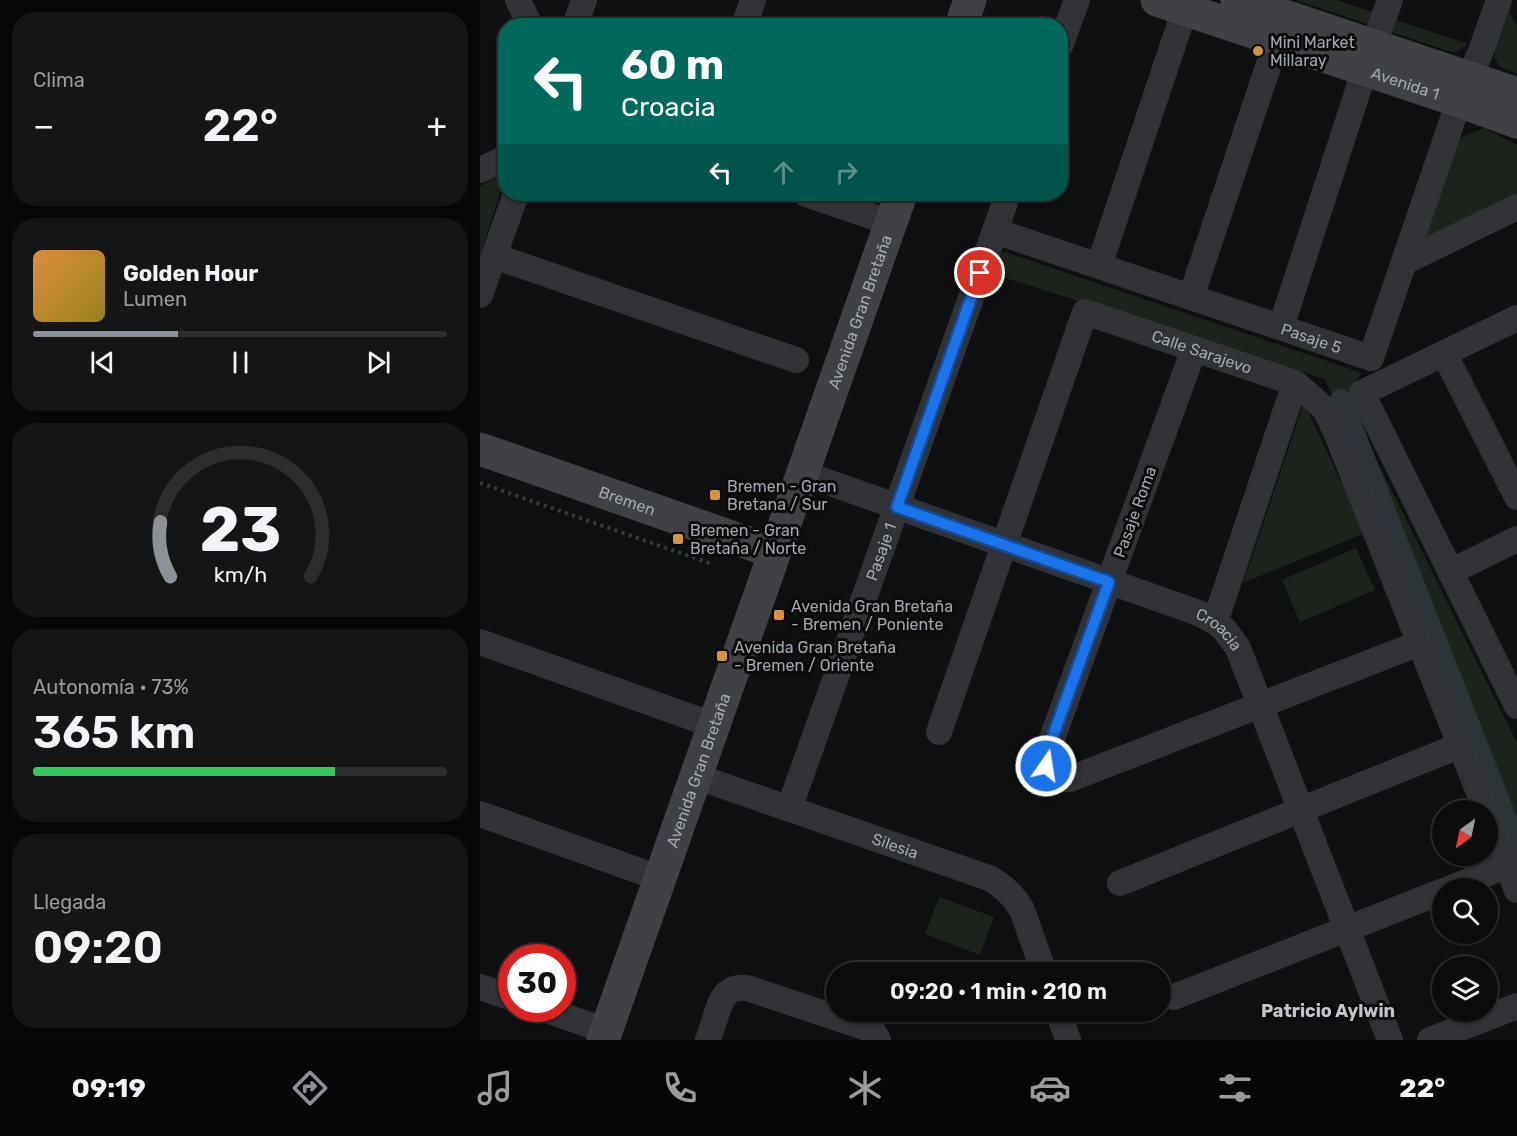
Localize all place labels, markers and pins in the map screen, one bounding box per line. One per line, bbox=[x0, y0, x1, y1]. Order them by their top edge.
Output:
place label: Mini Market Millaray bbox=[1270, 33, 1355, 70]
marker: Mini Market Millaray bbox=[1251, 44, 1265, 58]
pin bbox=[954, 247, 1005, 298]
place label: Bremen - Gran Bretana / Sur bbox=[727, 477, 836, 514]
marker: Bremen - Gran Bretana / Sur bbox=[708, 488, 722, 502]
place label: Bremen - Gran Bretaña / Norte bbox=[690, 521, 806, 558]
marker: Bremen - Gran Bretaña / Norte bbox=[671, 532, 685, 546]
place label: Avenida Gran Bretaña - Bremen / Poniente bbox=[791, 597, 953, 634]
marker: Avenida Gran Bretaña - Bremen / Poniente bbox=[772, 608, 786, 622]
place label: Avenida Gran Bretaña - Bremen / Oriente bbox=[734, 638, 896, 675]
marker: Avenida Gran Bretaña - Bremen / Oriente bbox=[715, 649, 729, 663]

